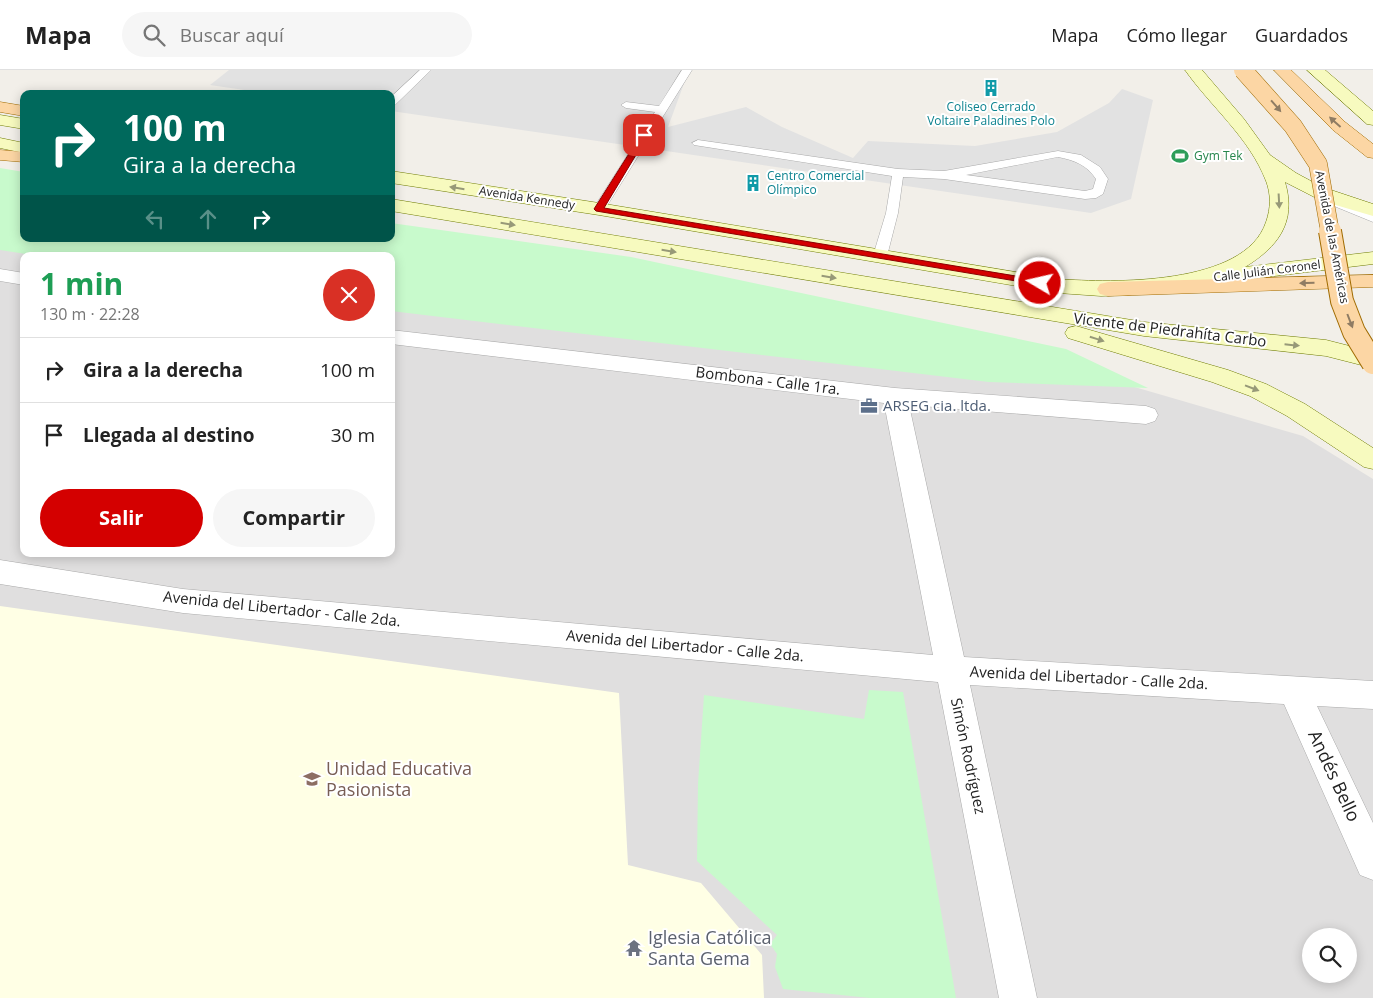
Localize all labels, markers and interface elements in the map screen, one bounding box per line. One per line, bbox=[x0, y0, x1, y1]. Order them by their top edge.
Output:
search box bbox=[122, 12, 472, 57]
text: Mapa bbox=[25, 18, 92, 51]
icon: search bbox=[140, 21, 168, 49]
text: Buscar aquí bbox=[180, 22, 284, 48]
text: Mapa bbox=[1051, 23, 1098, 47]
text: Cómo llegar bbox=[1126, 23, 1227, 47]
text: Guardados bbox=[1255, 23, 1348, 47]
building icon: Coliseo Cerrado Voltaire Paladines Polo bbox=[981, 78, 1001, 98]
place label: Coliseo Cerrado Voltaire Paladines Polo bbox=[927, 98, 1055, 129]
one-way arrow bbox=[1270, 100, 1281, 113]
text: 100 m bbox=[123, 104, 227, 151]
icon: right bbox=[40, 110, 105, 175]
pin bbox=[623, 114, 665, 156]
one-way arrow bbox=[1330, 116, 1342, 128]
icon: arrive bbox=[630, 121, 658, 149]
sports icon: Gym Tek bbox=[1170, 146, 1190, 166]
place label: Gym Tek bbox=[1194, 147, 1243, 164]
text: Gira a la derecha bbox=[123, 149, 296, 179]
place label: Centro Comercial Olímpico bbox=[767, 167, 864, 198]
street label: Avenida de las Américas bbox=[1311, 169, 1354, 305]
building icon: Centro Comercial Olímpico bbox=[743, 173, 763, 193]
street label: Avenida Kennedy bbox=[478, 182, 577, 214]
one-way arrow bbox=[449, 183, 465, 191]
one-way arrow bbox=[1275, 193, 1283, 209]
icon: left bbox=[141, 205, 169, 233]
icon: ahead bbox=[194, 205, 222, 233]
icon: right bbox=[247, 205, 275, 233]
one-way arrow bbox=[501, 220, 517, 228]
one-way arrow bbox=[661, 247, 677, 255]
street label: Calle Julián Coronel bbox=[1212, 255, 1322, 286]
position arrow bbox=[1013, 256, 1065, 308]
text: 1 min bbox=[40, 263, 123, 304]
button: close bbox=[323, 269, 375, 321]
one-way arrow bbox=[821, 274, 837, 282]
one-way arrow bbox=[1299, 279, 1315, 287]
text: 130 m · 22:28 bbox=[40, 303, 140, 325]
street label: Vicente de Piedrahíta Carbo bbox=[1072, 307, 1268, 351]
one-way arrow bbox=[1346, 314, 1354, 329]
one-way arrow bbox=[1090, 336, 1105, 344]
one-way arrow bbox=[1285, 341, 1301, 349]
icon: right bbox=[40, 356, 68, 384]
text: Gira a la derecha bbox=[83, 357, 243, 383]
text: 100 m bbox=[320, 357, 375, 383]
street label: Bombona - Calle 1ra. bbox=[695, 361, 842, 399]
one-way arrow bbox=[1245, 384, 1259, 392]
place label: ARSEG cia. ltda. bbox=[883, 395, 991, 415]
office icon: ARSEG cia. ltda. bbox=[859, 396, 879, 416]
icon: arrive bbox=[40, 421, 68, 449]
text: Llegada al destino bbox=[83, 422, 255, 448]
text: 30 m bbox=[331, 422, 375, 448]
button: Salir bbox=[40, 489, 203, 547]
button: Compartir bbox=[213, 489, 375, 547]
street label: Avenida del Libertador - Calle 2da. bbox=[162, 586, 402, 630]
street label: Avenida del Libertador - Calle 2da. bbox=[565, 625, 805, 665]
street label: Avenida del Libertador - Calle 2da. bbox=[969, 661, 1209, 693]
street label: Simón Rodríguez bbox=[947, 696, 991, 816]
street label: Andés Bello bbox=[1303, 726, 1367, 825]
place label: Unidad Educativa Pasionista bbox=[326, 756, 472, 801]
school or university icon: Unidad Educativa Pasionista bbox=[302, 769, 322, 789]
place label: Iglesia Católica Santa Gema bbox=[648, 925, 772, 970]
map controls bbox=[1302, 928, 1357, 983]
button: search bbox=[1302, 928, 1357, 983]
temple icon: Iglesia Católica Santa Gema bbox=[624, 938, 644, 958]

